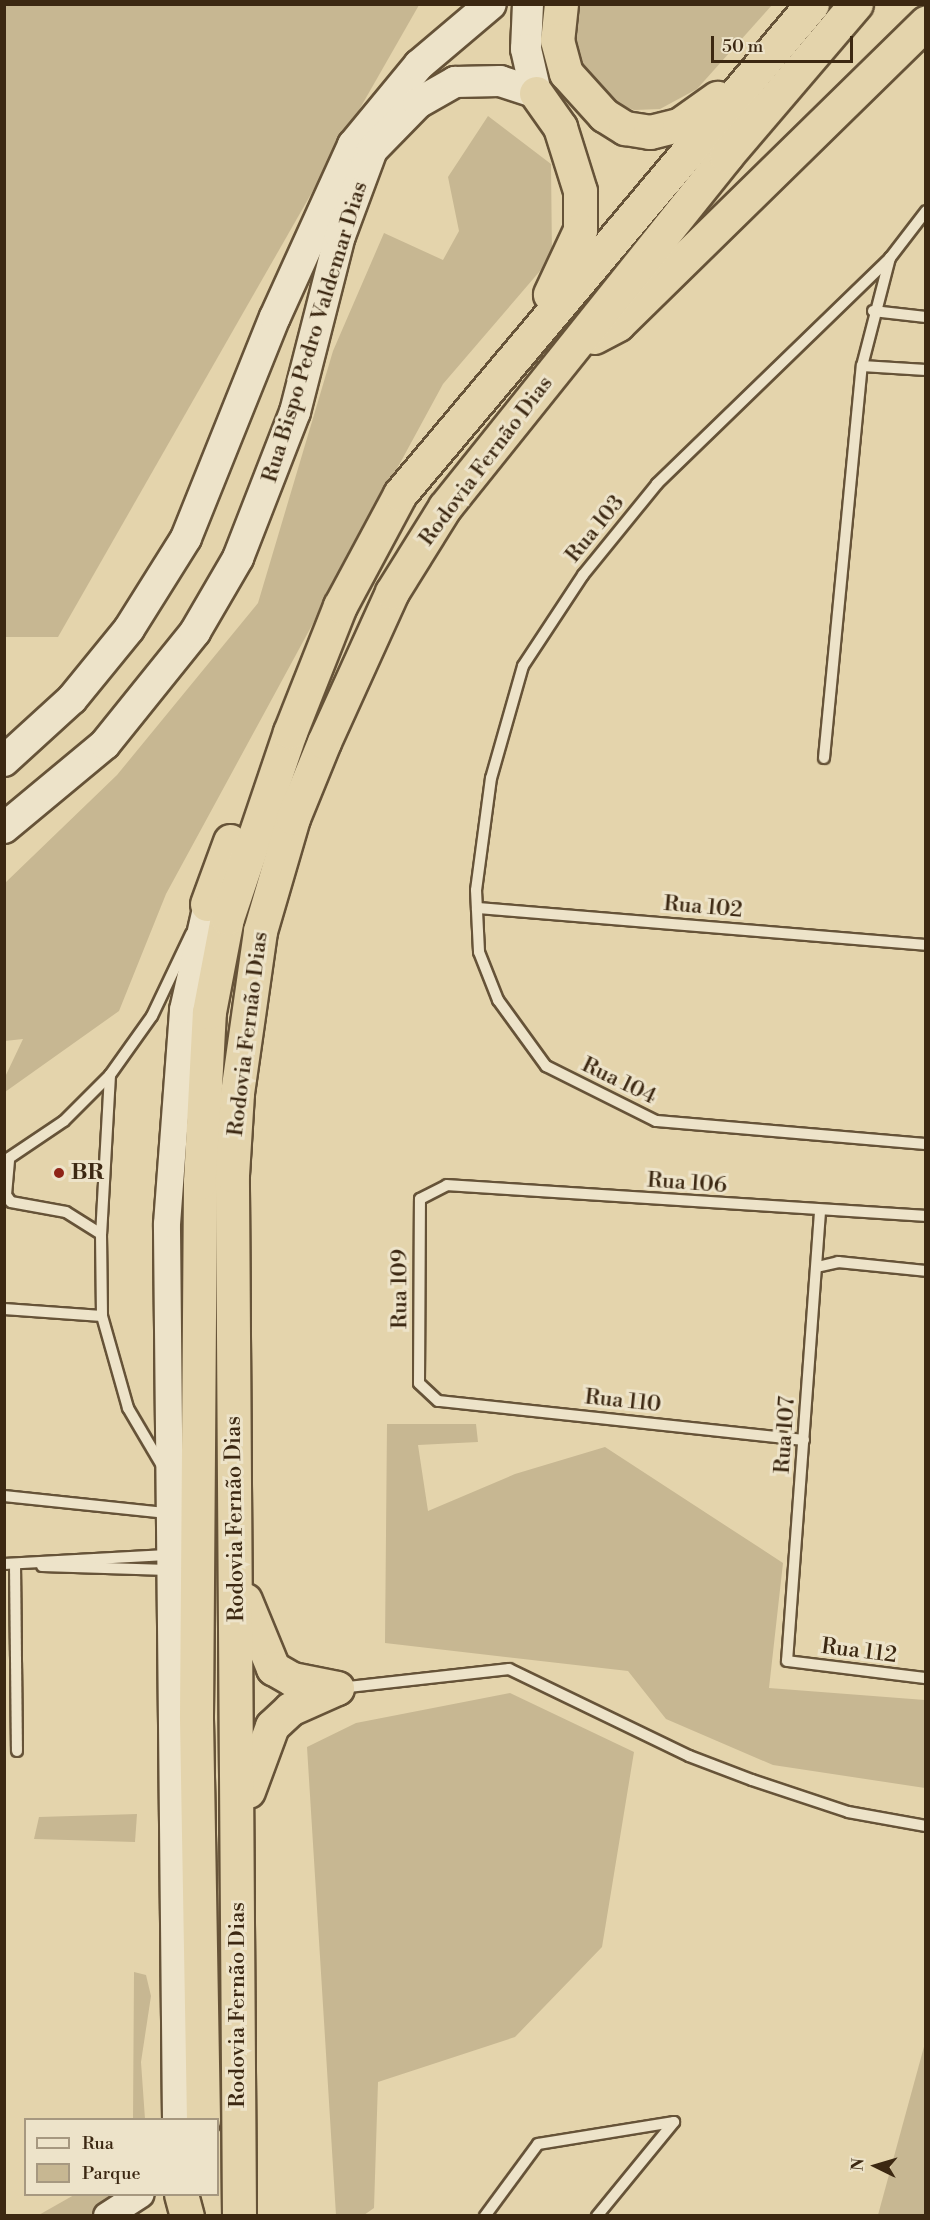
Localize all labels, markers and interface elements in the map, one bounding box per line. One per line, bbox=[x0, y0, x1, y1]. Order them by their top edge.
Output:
scale bar bbox=[714, 24, 856, 62]
text: 50 m bbox=[722, 35, 763, 58]
street label: Rua Bispo Pedro Valdemar Dias bbox=[257, 178, 373, 486]
street label: Rodovia Fernão Dias bbox=[414, 371, 558, 551]
street label: Rua 103 bbox=[560, 490, 630, 568]
street label: Rua 102 bbox=[663, 890, 743, 924]
street label: Rodovia Fernão Dias bbox=[222, 930, 274, 1138]
street label: Rua 104 bbox=[577, 1052, 661, 1110]
place label: BR bbox=[71, 1160, 104, 1186]
marker: BR bbox=[52, 1166, 66, 1180]
street label: Rua 106 bbox=[646, 1167, 728, 1199]
street label: Rua 109 bbox=[387, 1249, 413, 1329]
street label: Rua 110 bbox=[583, 1384, 663, 1418]
street label: Rua 107 bbox=[769, 1395, 801, 1475]
street label: Rodovia Fernão Dias bbox=[220, 1416, 250, 1622]
street label: Rua 112 bbox=[820, 1633, 898, 1669]
street label: Rodovia Fernão Dias bbox=[225, 1902, 251, 2108]
legend bbox=[24, 2118, 219, 2196]
text: Rua bbox=[82, 2132, 114, 2155]
north arrow bbox=[846, 2136, 906, 2196]
text: N bbox=[848, 2157, 869, 2172]
text: Parque bbox=[82, 2162, 141, 2185]

